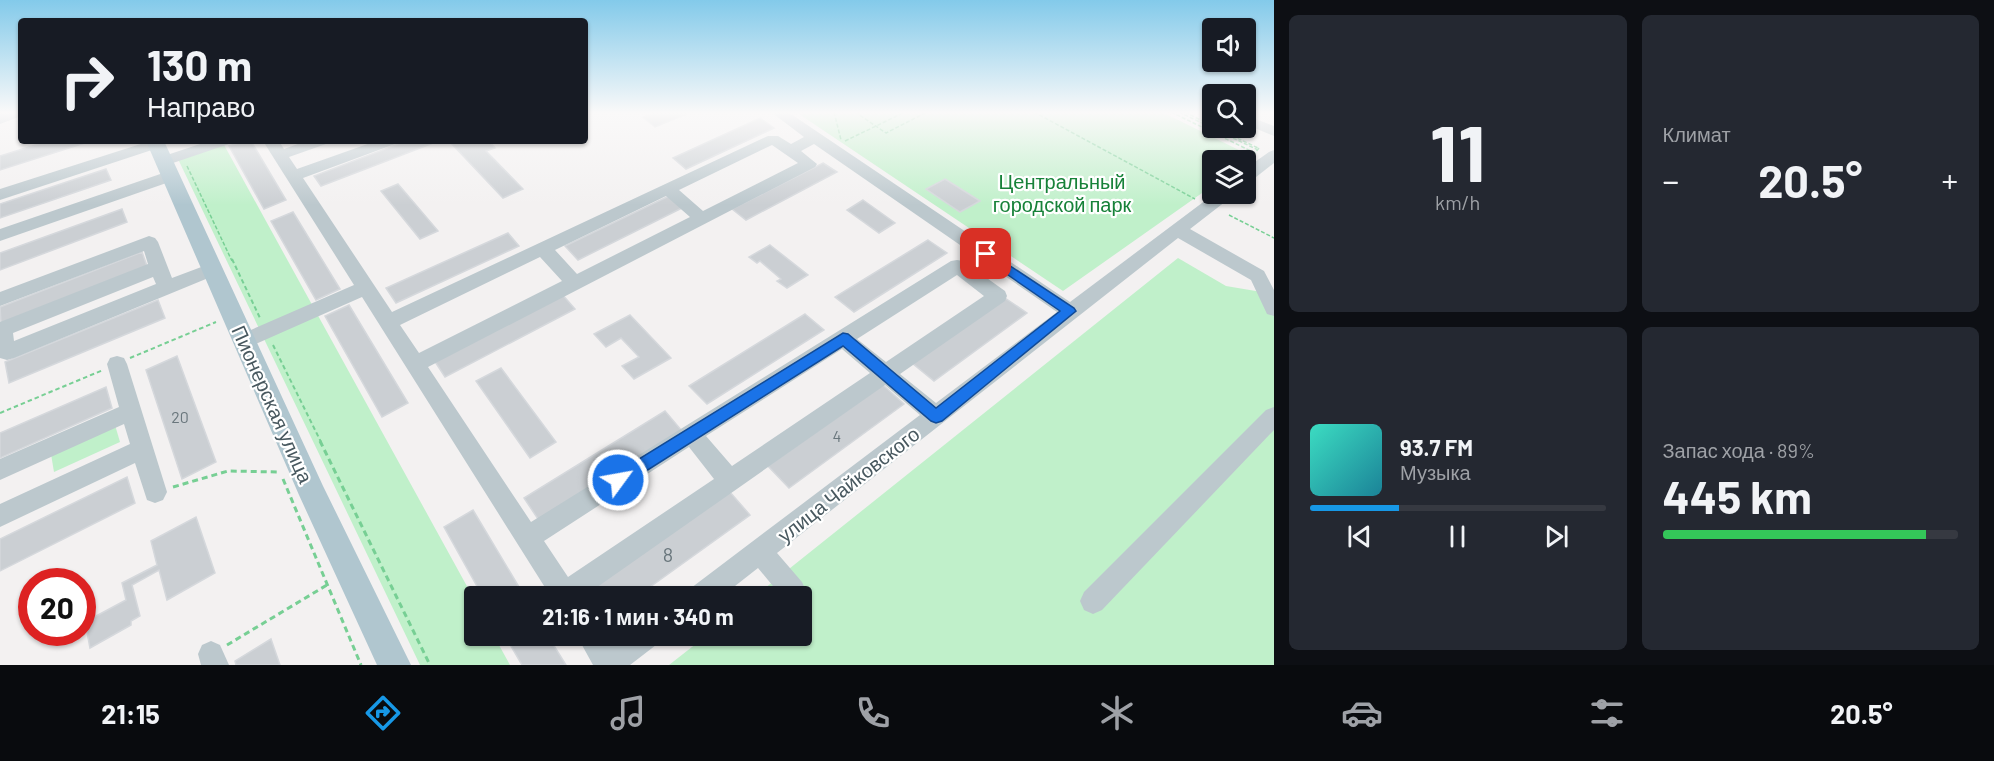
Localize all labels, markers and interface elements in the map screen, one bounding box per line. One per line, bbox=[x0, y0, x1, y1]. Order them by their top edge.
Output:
map controls bbox=[1202, 18, 1256, 204]
button: sound bbox=[1202, 18, 1256, 72]
text: 130 m bbox=[147, 39, 252, 89]
icon: right bbox=[48, 42, 126, 120]
button: search bbox=[1202, 84, 1256, 138]
text: Направо bbox=[147, 90, 255, 122]
text: 11 bbox=[1430, 104, 1486, 198]
text: Климат bbox=[1663, 122, 1731, 146]
button: layers bbox=[1202, 150, 1256, 204]
text: 20.5° bbox=[1758, 153, 1862, 207]
text: − bbox=[1663, 160, 1679, 200]
text: + bbox=[1942, 160, 1958, 200]
park label: Центральный городской парк bbox=[993, 169, 1132, 216]
text: km/h bbox=[1435, 190, 1480, 214]
pin bbox=[960, 228, 1011, 279]
icon: arrive bbox=[969, 237, 1002, 270]
street label: Пионерская улица bbox=[227, 321, 319, 487]
house number: 20 bbox=[171, 407, 189, 426]
street label: улица Чайковского bbox=[772, 421, 924, 547]
house number: 4 bbox=[833, 426, 841, 445]
text: 93.7 FM bbox=[1400, 434, 1473, 460]
text: Запас хода · 89% bbox=[1663, 438, 1815, 462]
position arrow bbox=[586, 448, 650, 512]
text: Музыка bbox=[1400, 460, 1471, 484]
text: 445 km bbox=[1663, 469, 1812, 523]
icon: previous bbox=[1343, 520, 1376, 553]
icon: pause bbox=[1441, 520, 1474, 553]
icon: next bbox=[1540, 520, 1573, 553]
house number: 8 bbox=[663, 542, 673, 566]
speed limit sign: 20 bbox=[18, 568, 96, 646]
text: 21:16 · 1 мин · 340 m bbox=[542, 603, 734, 629]
icon: directions bbox=[362, 692, 404, 734]
icon: music bbox=[607, 692, 649, 734]
icon: phone bbox=[852, 692, 894, 734]
icon: climate bbox=[1096, 692, 1138, 734]
icon: car bbox=[1341, 692, 1383, 734]
icon: filters bbox=[1586, 692, 1628, 734]
text: 21:15 bbox=[101, 697, 160, 729]
text: 20.5° bbox=[1830, 697, 1893, 729]

